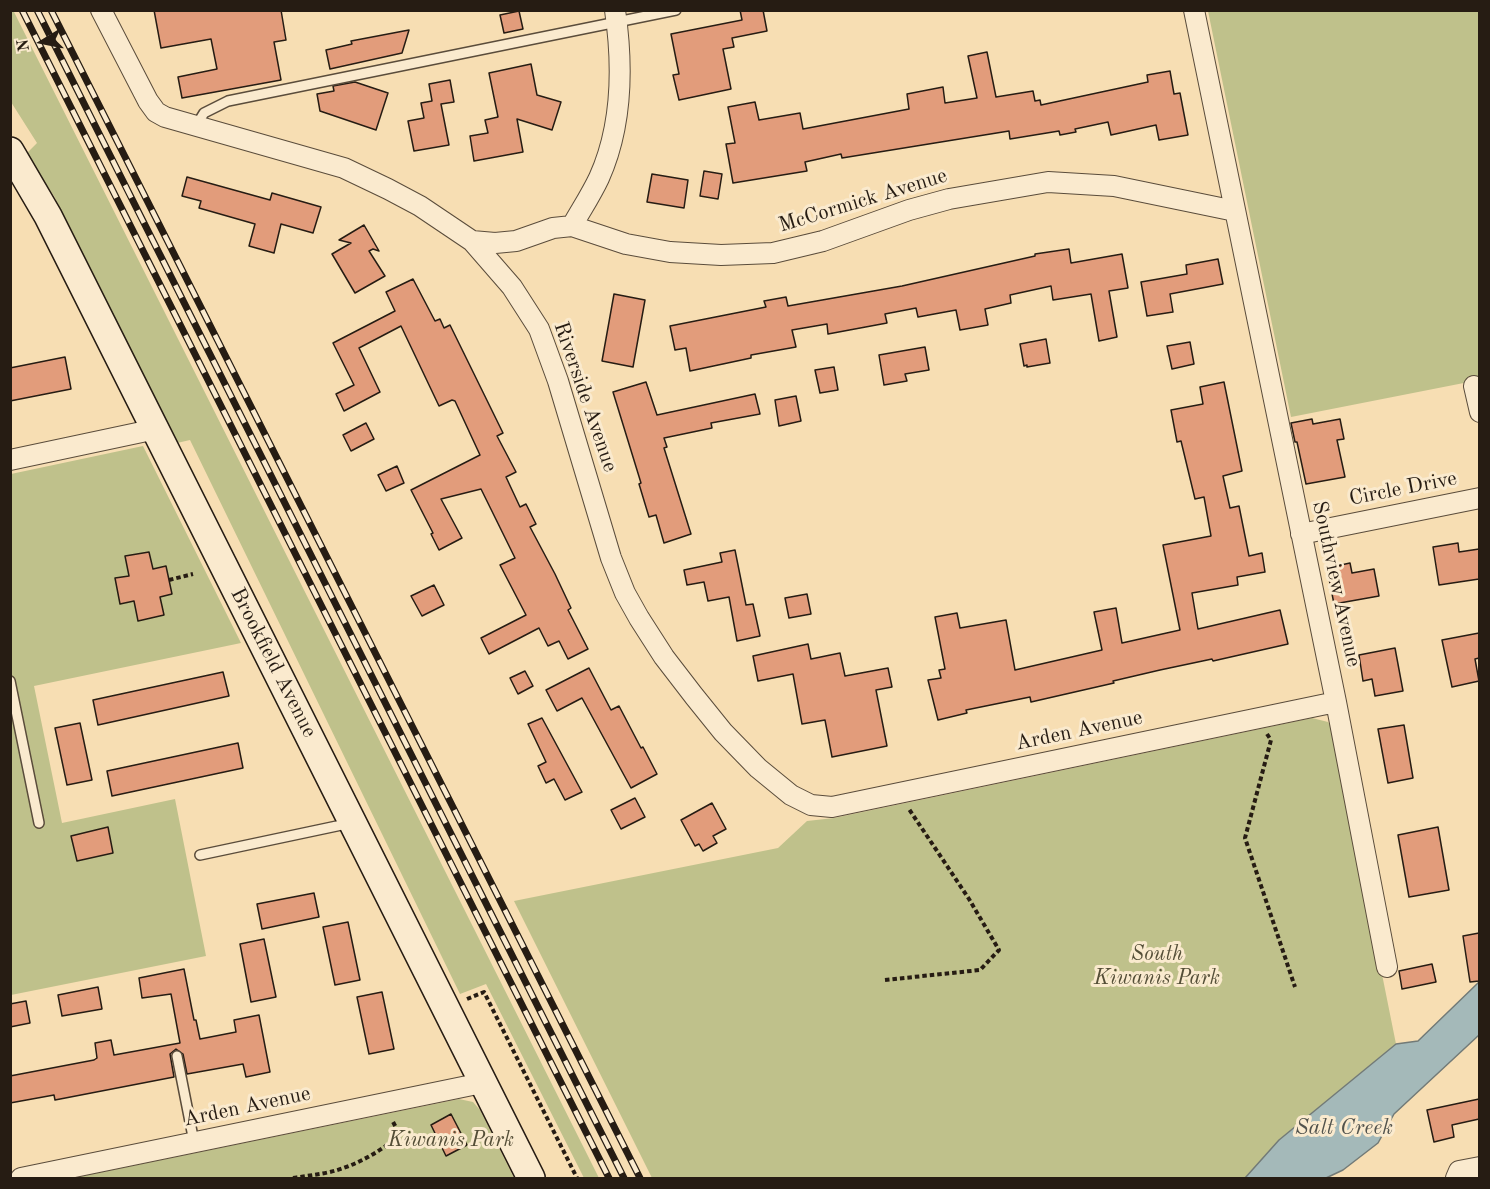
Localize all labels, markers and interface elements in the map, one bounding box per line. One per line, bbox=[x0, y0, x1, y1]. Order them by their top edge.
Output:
north arrow bbox=[12, 12, 72, 72]
text: N bbox=[15, 38, 33, 53]
street label: McCormick Avenue bbox=[776, 163, 950, 239]
street label: Riverside Avenue bbox=[548, 319, 622, 475]
street label: Circle Drive bbox=[1347, 466, 1459, 512]
street label: Southview Avenue bbox=[1306, 499, 1366, 669]
street label: Brookfield Avenue bbox=[224, 584, 322, 742]
street label: Arden Avenue bbox=[1013, 705, 1145, 757]
park label: South Kiwanis Park bbox=[1094, 941, 1220, 991]
street label: Arden Avenue bbox=[181, 1081, 313, 1133]
water label: Salt Creek bbox=[1295, 1115, 1393, 1141]
park label: Kiwanis Park bbox=[388, 1127, 514, 1153]

